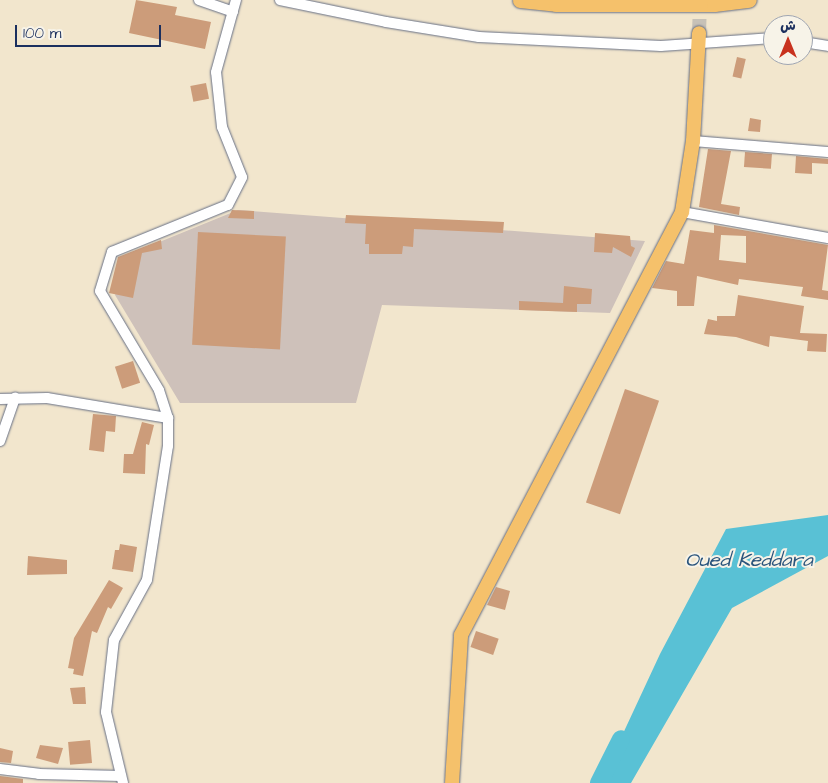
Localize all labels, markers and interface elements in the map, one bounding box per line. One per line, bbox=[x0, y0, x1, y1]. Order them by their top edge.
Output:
scale bar bbox=[18, 15, 164, 47]
north arrow bbox=[763, 15, 813, 65]
text: ش bbox=[780, 16, 796, 36]
text: 100 m bbox=[23, 23, 62, 44]
water label: Oued Keddara bbox=[685, 548, 813, 572]

